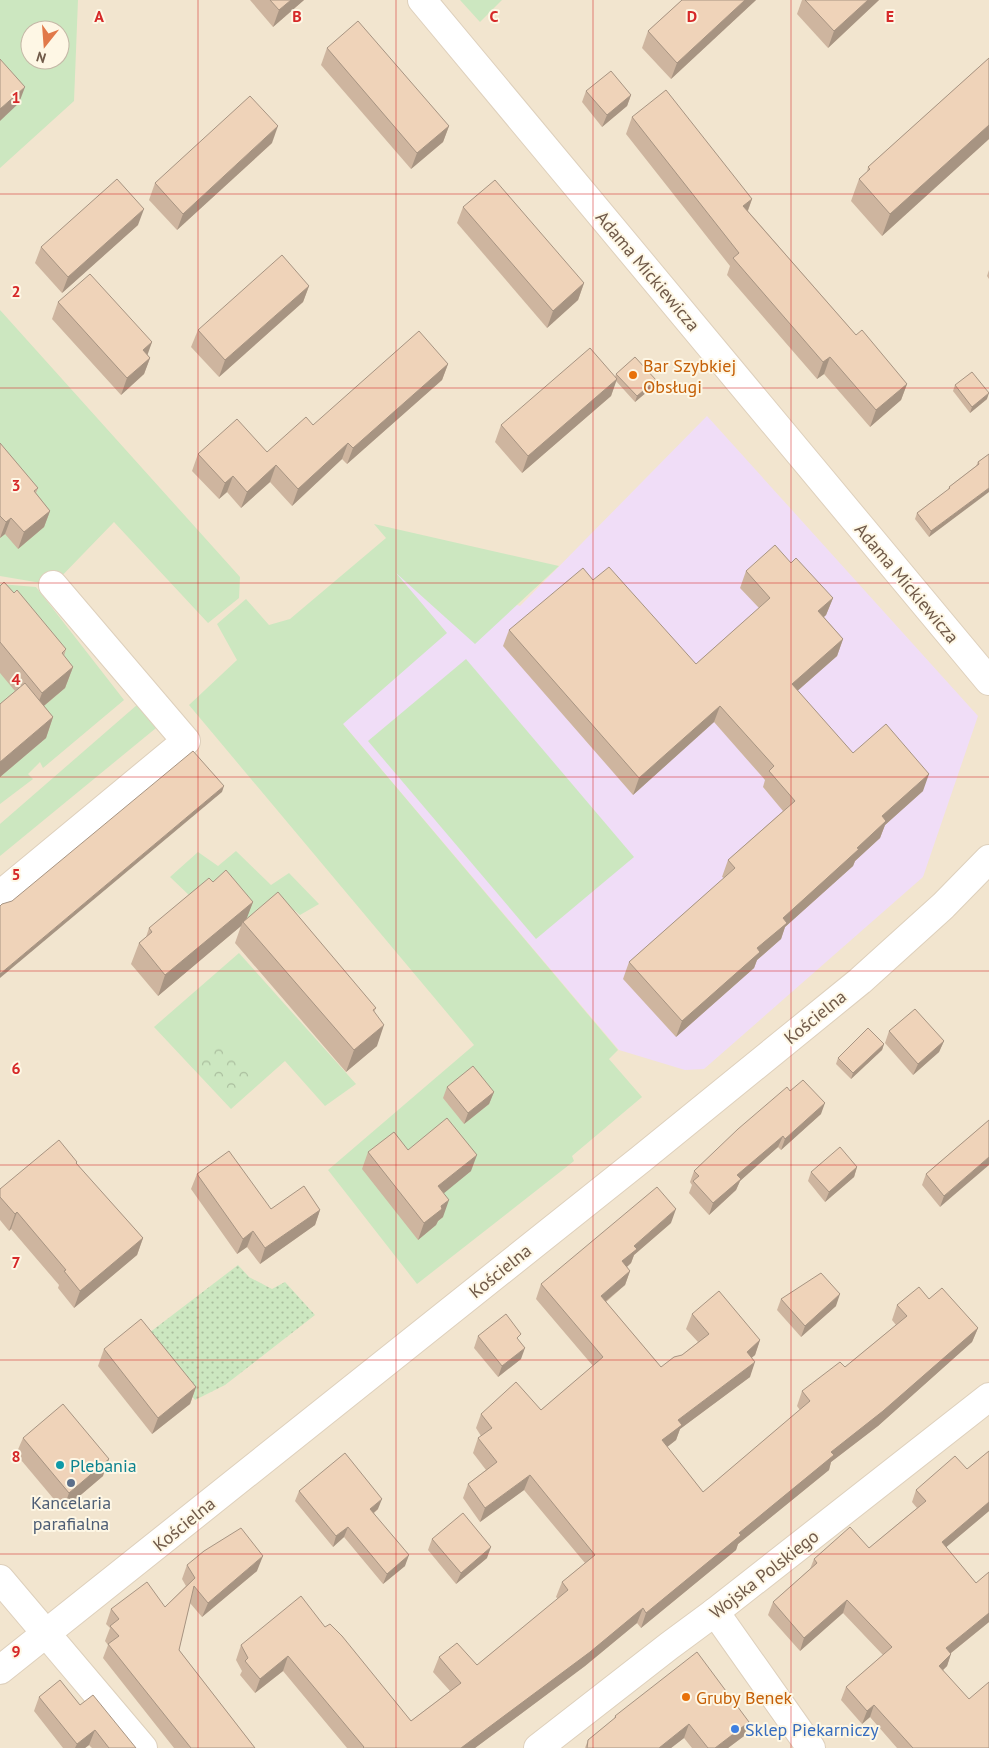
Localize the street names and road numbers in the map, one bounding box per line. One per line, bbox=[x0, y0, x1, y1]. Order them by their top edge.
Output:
street label: Adama Mickiewicza bbox=[591, 206, 705, 336]
street label: Adama Mickiewicza bbox=[850, 518, 964, 648]
street label: Kościelna bbox=[779, 985, 851, 1049]
street label: Kościelna bbox=[464, 1239, 536, 1303]
street label: Kościelna bbox=[148, 1492, 220, 1556]
street label: Wojska Polskiego bbox=[705, 1524, 823, 1624]

